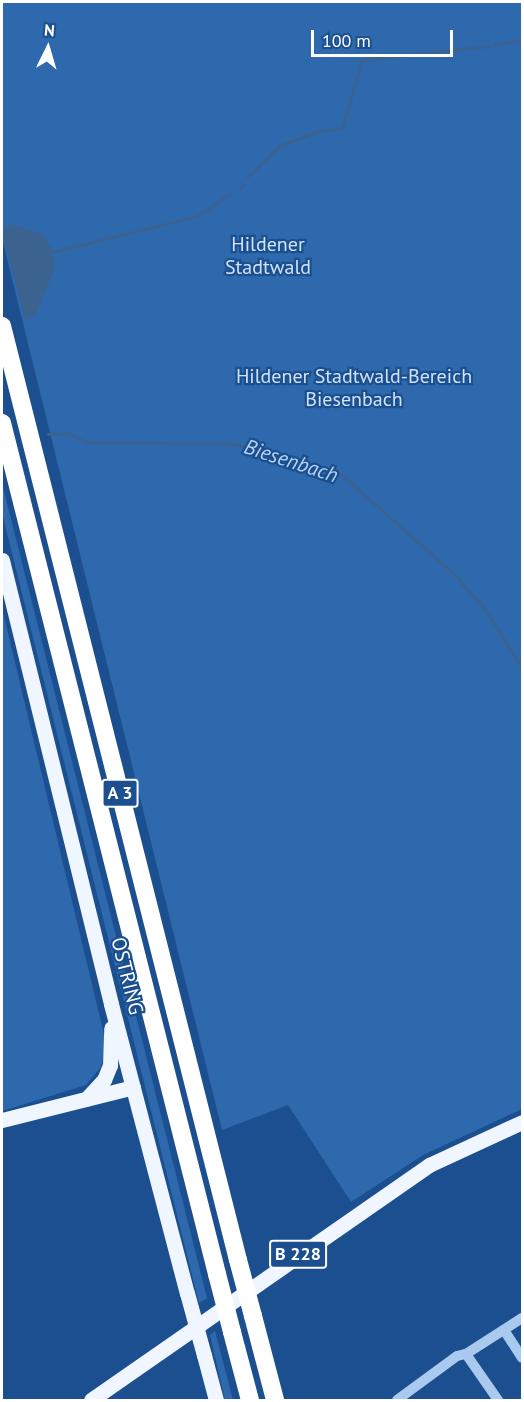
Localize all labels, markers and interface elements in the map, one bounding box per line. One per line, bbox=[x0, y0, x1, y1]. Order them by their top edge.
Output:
north arrow bbox=[18, 18, 78, 78]
scale bar bbox=[314, 18, 456, 56]
text: N bbox=[43, 20, 56, 40]
text: 100 m bbox=[322, 29, 371, 52]
park label: Hildener Stadtwald bbox=[225, 232, 311, 279]
park label: Hildener Stadtwald-Bereich Biesenbach bbox=[236, 365, 472, 412]
water label: Biesenbach bbox=[241, 434, 341, 488]
road number: A 3 bbox=[100, 778, 140, 808]
street label: OSTRING bbox=[106, 935, 148, 1017]
road number: B 228 bbox=[268, 1239, 328, 1269]

